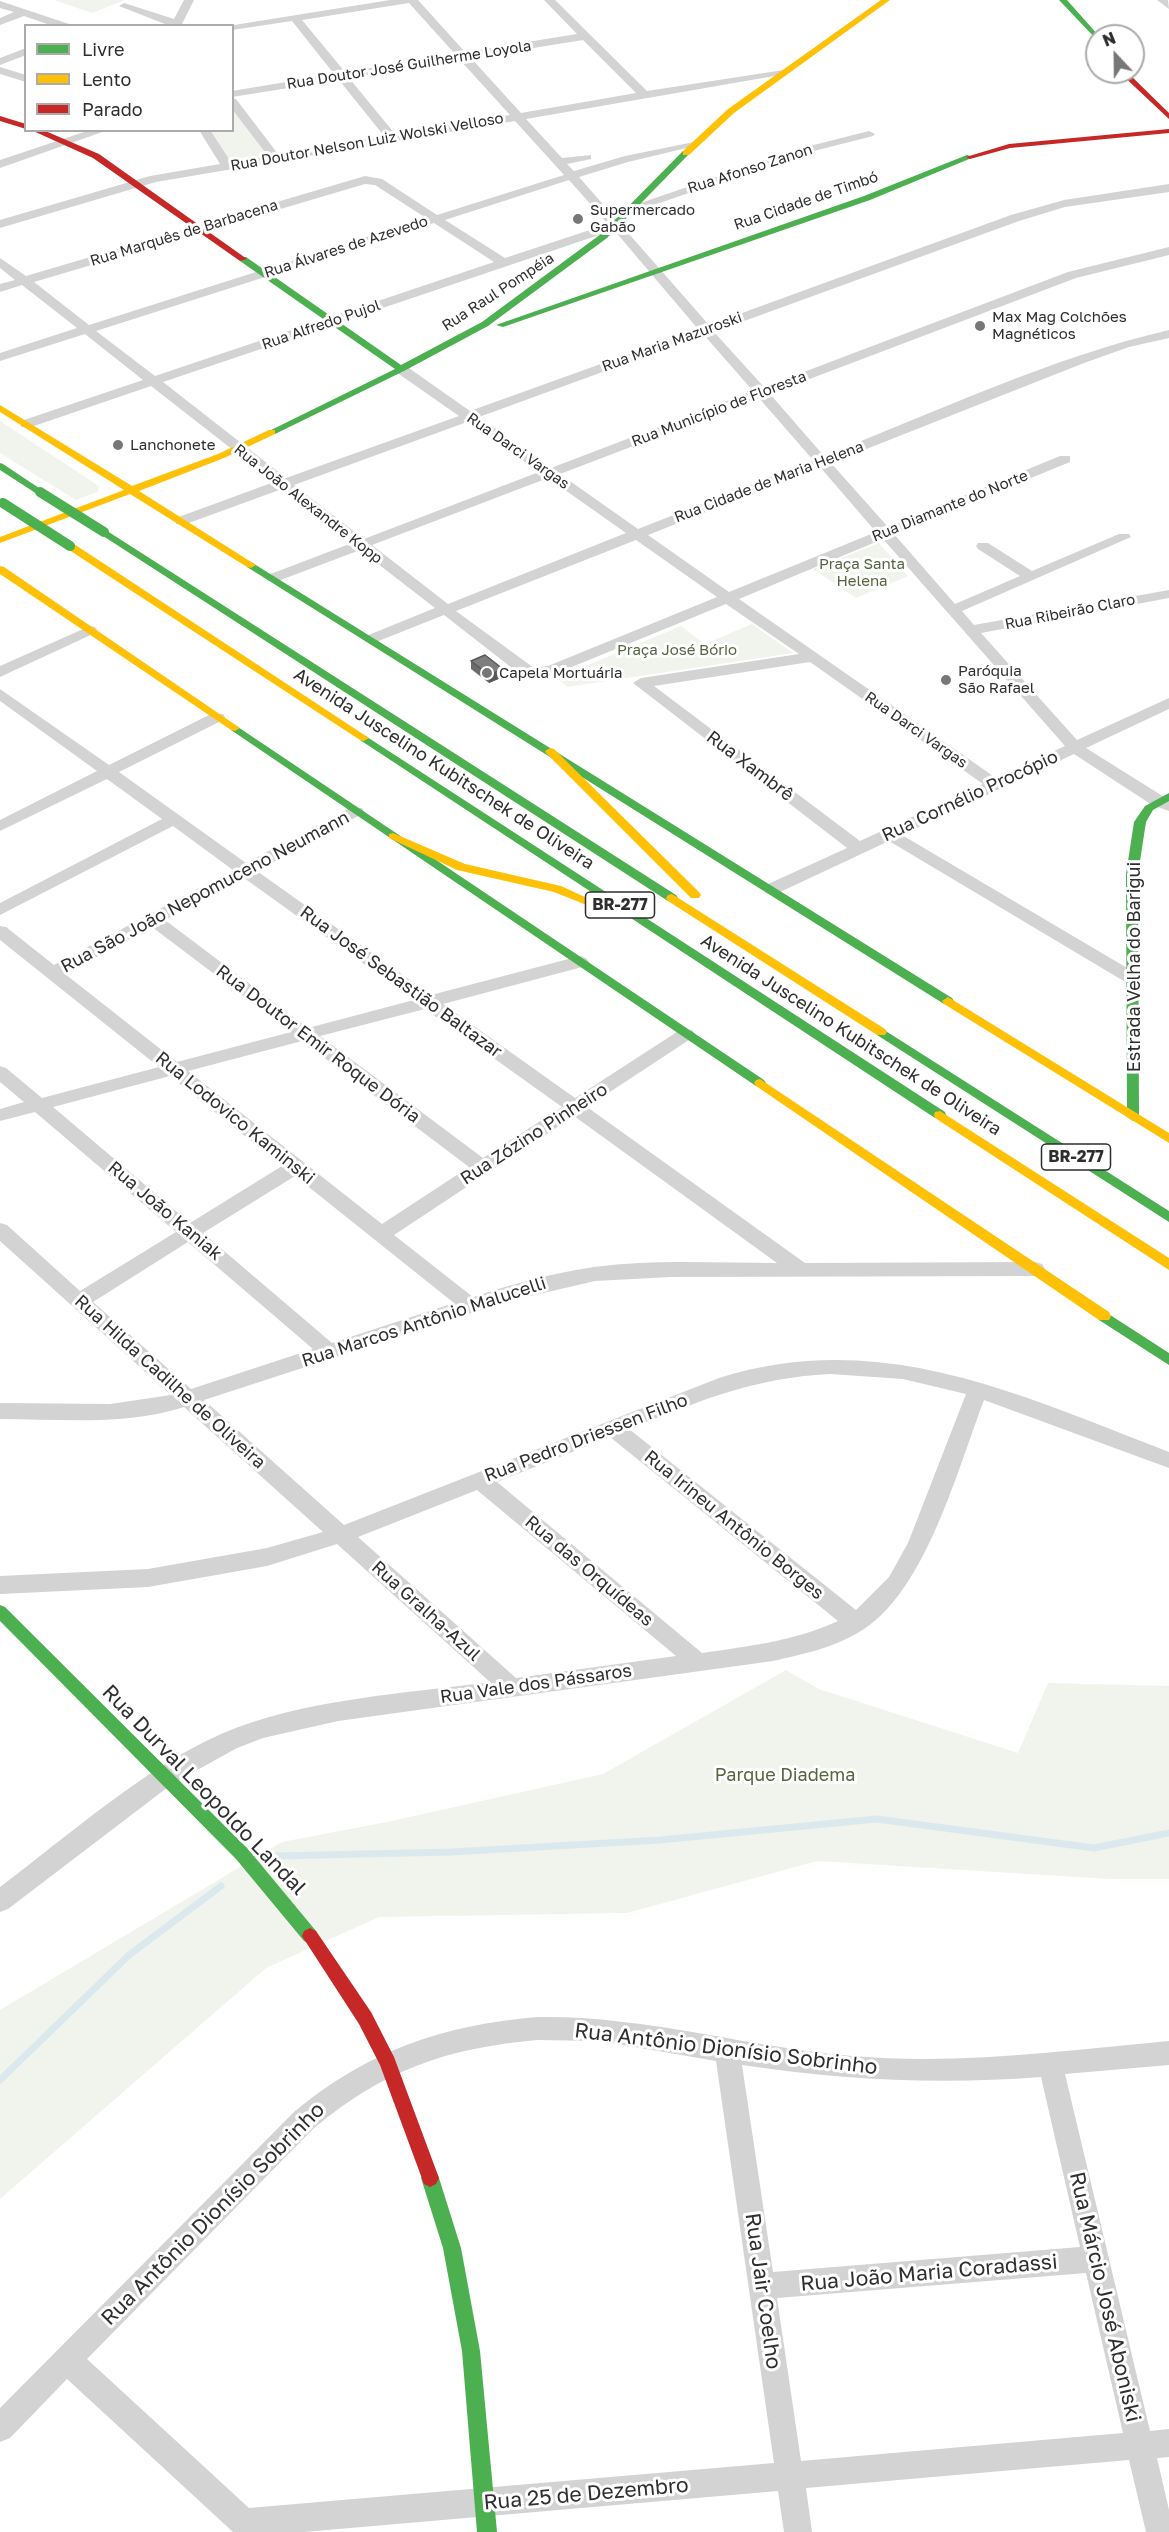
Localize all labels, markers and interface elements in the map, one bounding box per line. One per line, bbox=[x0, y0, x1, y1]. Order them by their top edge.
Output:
legend bbox=[24, 24, 234, 132]
north arrow bbox=[1085, 24, 1145, 84]
text: N bbox=[1100, 28, 1118, 51]
street label: Rua Doutor José Guilherme Loyola bbox=[285, 37, 533, 93]
text: Livre bbox=[82, 38, 124, 60]
text: Lento bbox=[82, 68, 131, 90]
text: Parado bbox=[82, 98, 143, 120]
street label: Rua Doutor Nelson Luiz Wolski Velloso bbox=[229, 109, 505, 175]
street label: Rua Afonso Zanon bbox=[685, 140, 815, 198]
street label: Rua Cidade de Timbó bbox=[732, 168, 880, 234]
street label: Rua Marquês de Barbacena bbox=[88, 196, 280, 270]
place label: Supermercado Gabão bbox=[590, 201, 695, 236]
street label: Rua Álvares de Azevedo bbox=[262, 212, 430, 282]
marker: Supermercado Gabão bbox=[571, 212, 585, 226]
street label: Rua Raul Pompéia bbox=[439, 249, 557, 335]
street label: Rua Alfredo Pujol bbox=[259, 296, 383, 354]
street label: Rua Maria Mazuroski bbox=[599, 308, 745, 376]
place label: Max Mag Colchões Magnéticos bbox=[992, 308, 1127, 343]
marker: Max Mag Colchões Magnéticos bbox=[973, 319, 987, 333]
street label: Rua Município de Floresta bbox=[629, 367, 809, 451]
street label: Rua Darci Vargas bbox=[463, 409, 573, 493]
place label: Lanchonete bbox=[130, 436, 215, 454]
marker: Lanchonete bbox=[111, 438, 125, 452]
street label: Rua Cidade de Maria Helena bbox=[672, 438, 866, 526]
street label: Rua João Alexandre Kopp bbox=[230, 441, 386, 567]
street label: Rua Diamante do Norte bbox=[869, 466, 1031, 546]
park label: Praça Santa Helena bbox=[819, 555, 905, 590]
street label: Rua Ribeirão Claro bbox=[1003, 591, 1137, 633]
park label: Praça José Bório bbox=[617, 641, 737, 659]
place label: Paróquia São Rafael bbox=[958, 662, 1034, 697]
street label: Avenida Juscelino Kubitschek de Oliveira bbox=[290, 664, 598, 874]
place label: Capela Mortuária bbox=[499, 664, 623, 682]
marker: Capela Mortuária bbox=[480, 666, 494, 680]
marker: Paróquia São Rafael bbox=[939, 673, 953, 687]
street label: Rua Darci Vargas bbox=[861, 688, 971, 772]
street label: Rua Xambrê bbox=[702, 726, 798, 806]
street label: Rua Cornélio Procópio bbox=[879, 746, 1061, 846]
street label: Rua São João Nepomuceno Neumann bbox=[57, 807, 353, 977]
street label: Estrada Velha do Barigui bbox=[1123, 862, 1145, 1072]
road number: BR-277 bbox=[586, 892, 654, 918]
street label: Rua José Sebastião Baltazar bbox=[296, 901, 506, 1063]
street label: Avenida Juscelino Kubitschek de Oliveira bbox=[697, 930, 1005, 1140]
street label: Rua Doutor Emir Roque Dória bbox=[212, 960, 424, 1128]
street label: Rua Lodovico Kaminski bbox=[151, 1047, 319, 1189]
street label: Rua Zózino Pinheiro bbox=[457, 1078, 611, 1190]
road number: BR-277 bbox=[1042, 1144, 1110, 1170]
street label: Rua João Kaniak bbox=[104, 1157, 226, 1265]
street label: Rua Marcos Antônio Malucelli bbox=[299, 1272, 549, 1372]
street label: Rua Hilda Cadilhe de Oliveira bbox=[70, 1291, 270, 1473]
street label: Rua Pedro Driessen Filho bbox=[481, 1389, 691, 1487]
street label: Rua Irineu Antônio Borges bbox=[640, 1446, 828, 1604]
street label: Rua das Orquídeas bbox=[520, 1511, 658, 1631]
street label: Rua Gralha-Azul bbox=[367, 1556, 485, 1666]
street label: Rua Vale dos Pássaros bbox=[439, 1660, 633, 1708]
street label: Rua Durval Leopoldo Landal bbox=[97, 1680, 311, 1900]
park label: Parque Diadema bbox=[715, 1764, 855, 1786]
street label: Rua Antônio Dionísio Sobrinho bbox=[573, 2018, 879, 2080]
street label: Rua Antônio Dionísio Sobrinho bbox=[96, 2097, 330, 2331]
street label: Rua Márcio José Aboniski bbox=[1064, 2169, 1146, 2425]
street label: Rua Jair Coelho bbox=[740, 2211, 786, 2371]
street label: Rua João Maria Coradassi bbox=[799, 2249, 1059, 2297]
street label: Rua 25 de Dezembro bbox=[483, 2472, 689, 2516]

